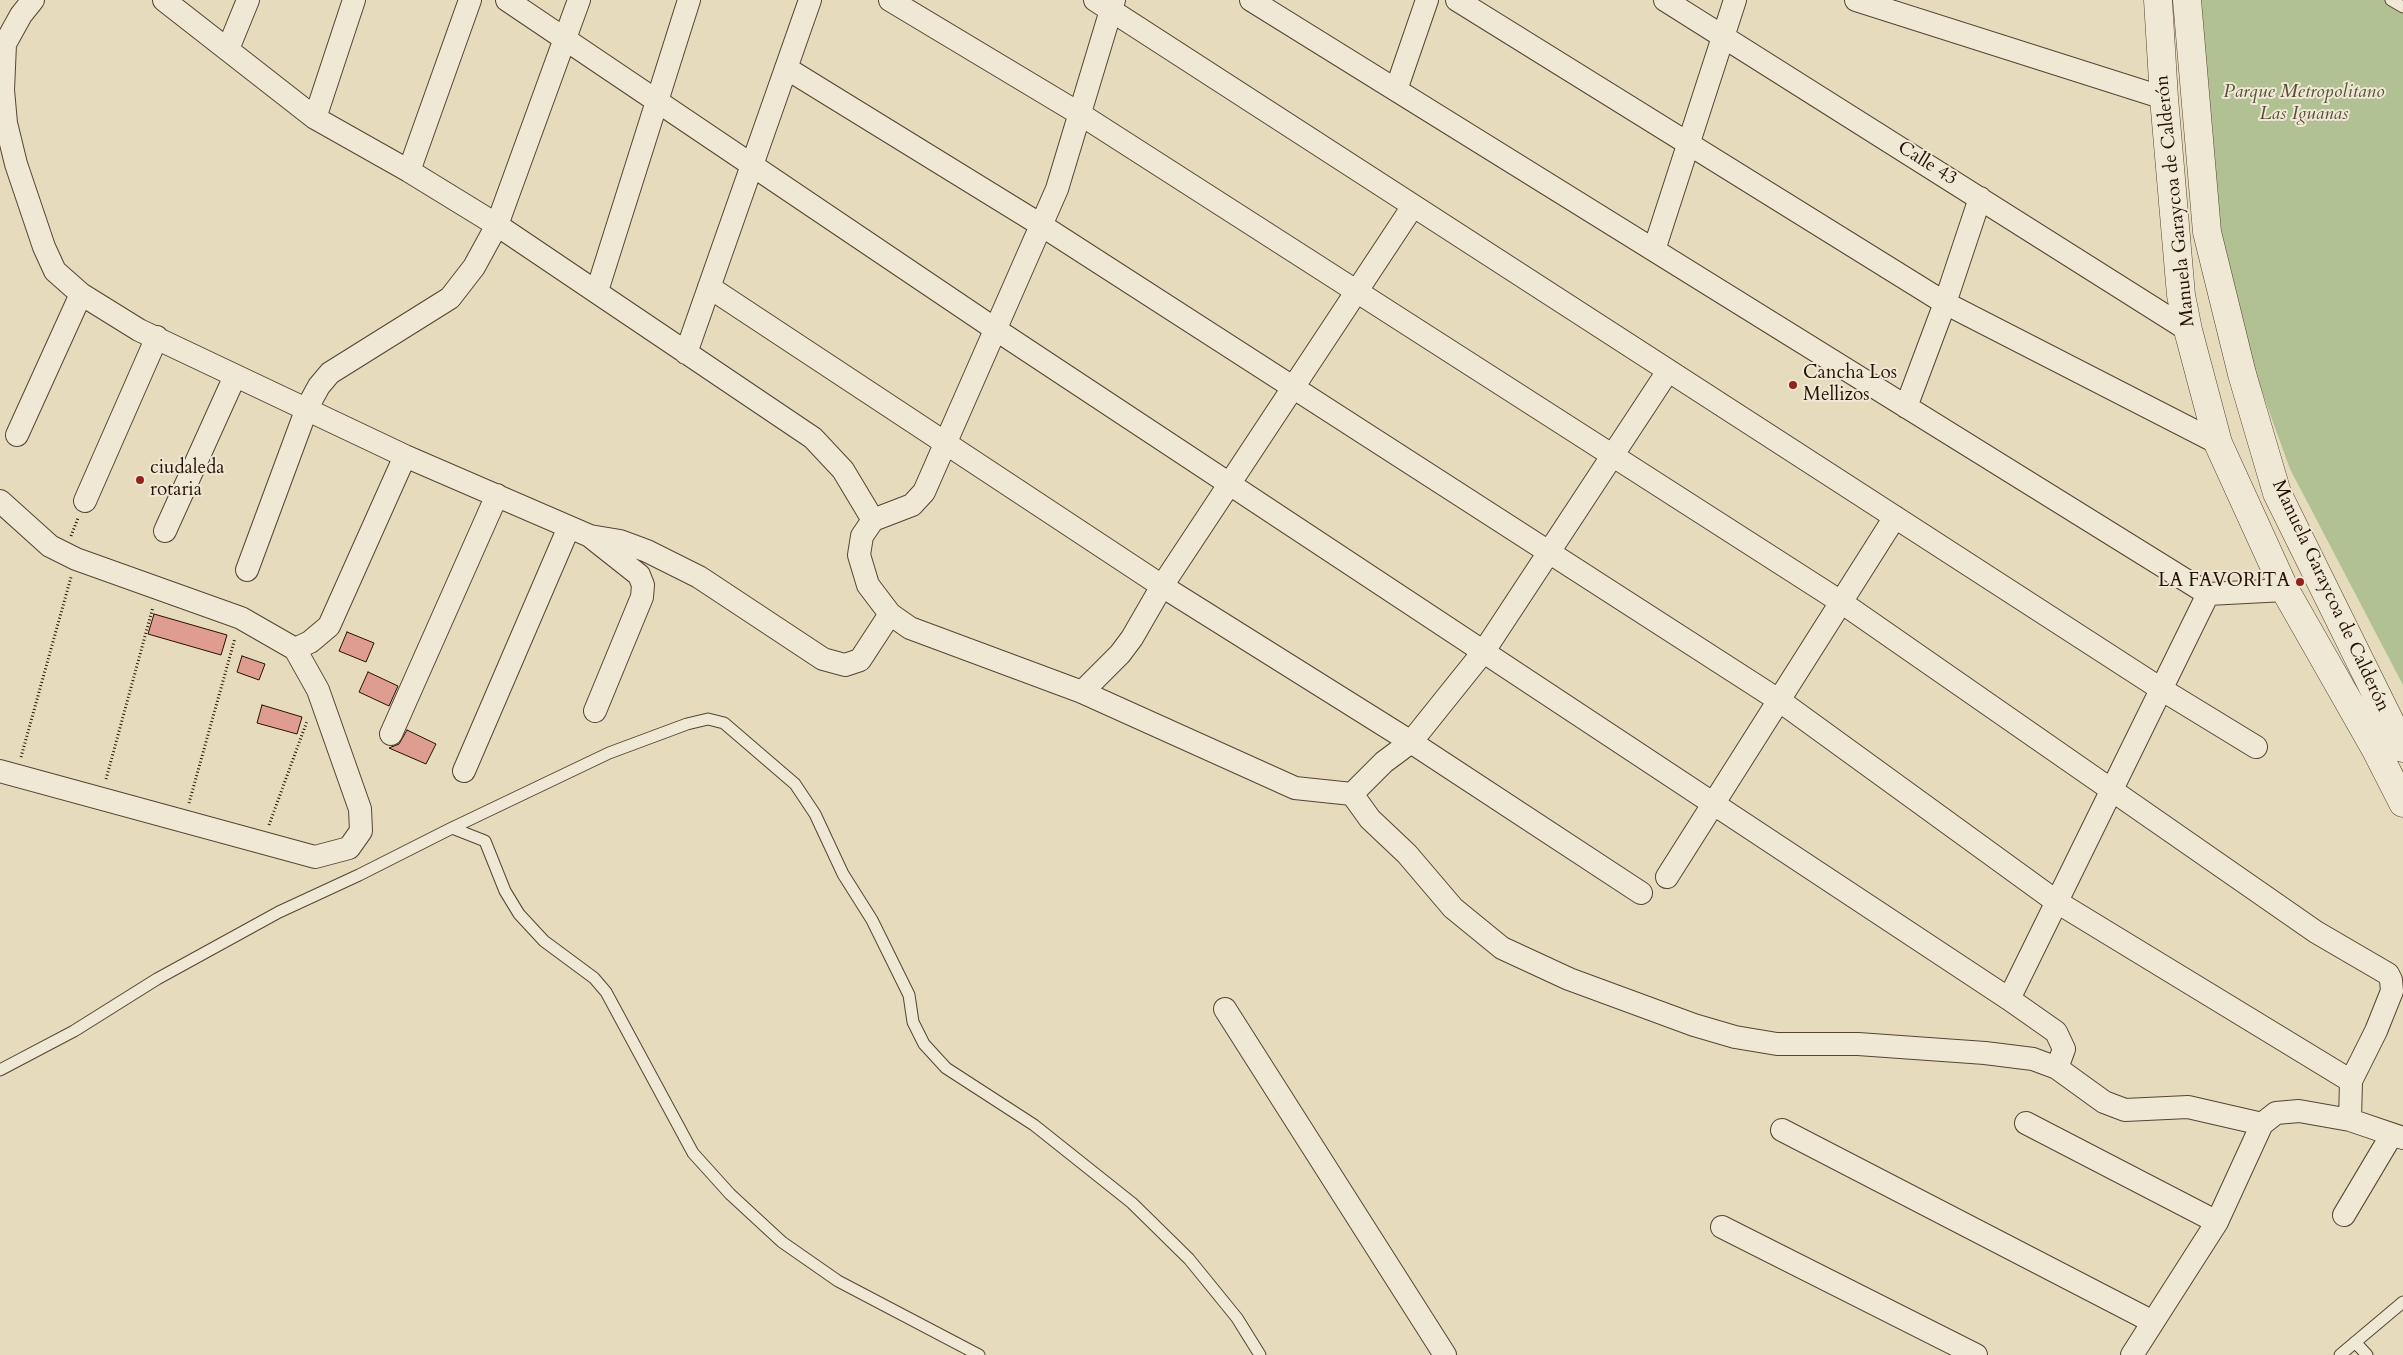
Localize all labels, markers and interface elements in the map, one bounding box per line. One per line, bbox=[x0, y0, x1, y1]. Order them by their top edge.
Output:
street label: Manuela Garaycoa de Calderón bbox=[2151, 74, 2201, 328]
park label: Parque Metropolitano Las Iguanas bbox=[2223, 82, 2385, 126]
street label: Calle 43 bbox=[1893, 137, 1961, 191]
place label: Cancha Los Mellizos bbox=[1803, 363, 1897, 407]
marker: Cancha Los Mellizos bbox=[1787, 379, 1799, 391]
place label: ciudaleda rotaria bbox=[150, 458, 225, 502]
marker: ciudaleda rotaria bbox=[134, 474, 146, 486]
street label: Manuela Garaycoa de Calderón bbox=[2266, 477, 2394, 715]
place label: LA FAVORITA bbox=[2158, 571, 2290, 593]
marker: LA FAVORITA bbox=[2294, 576, 2306, 588]

